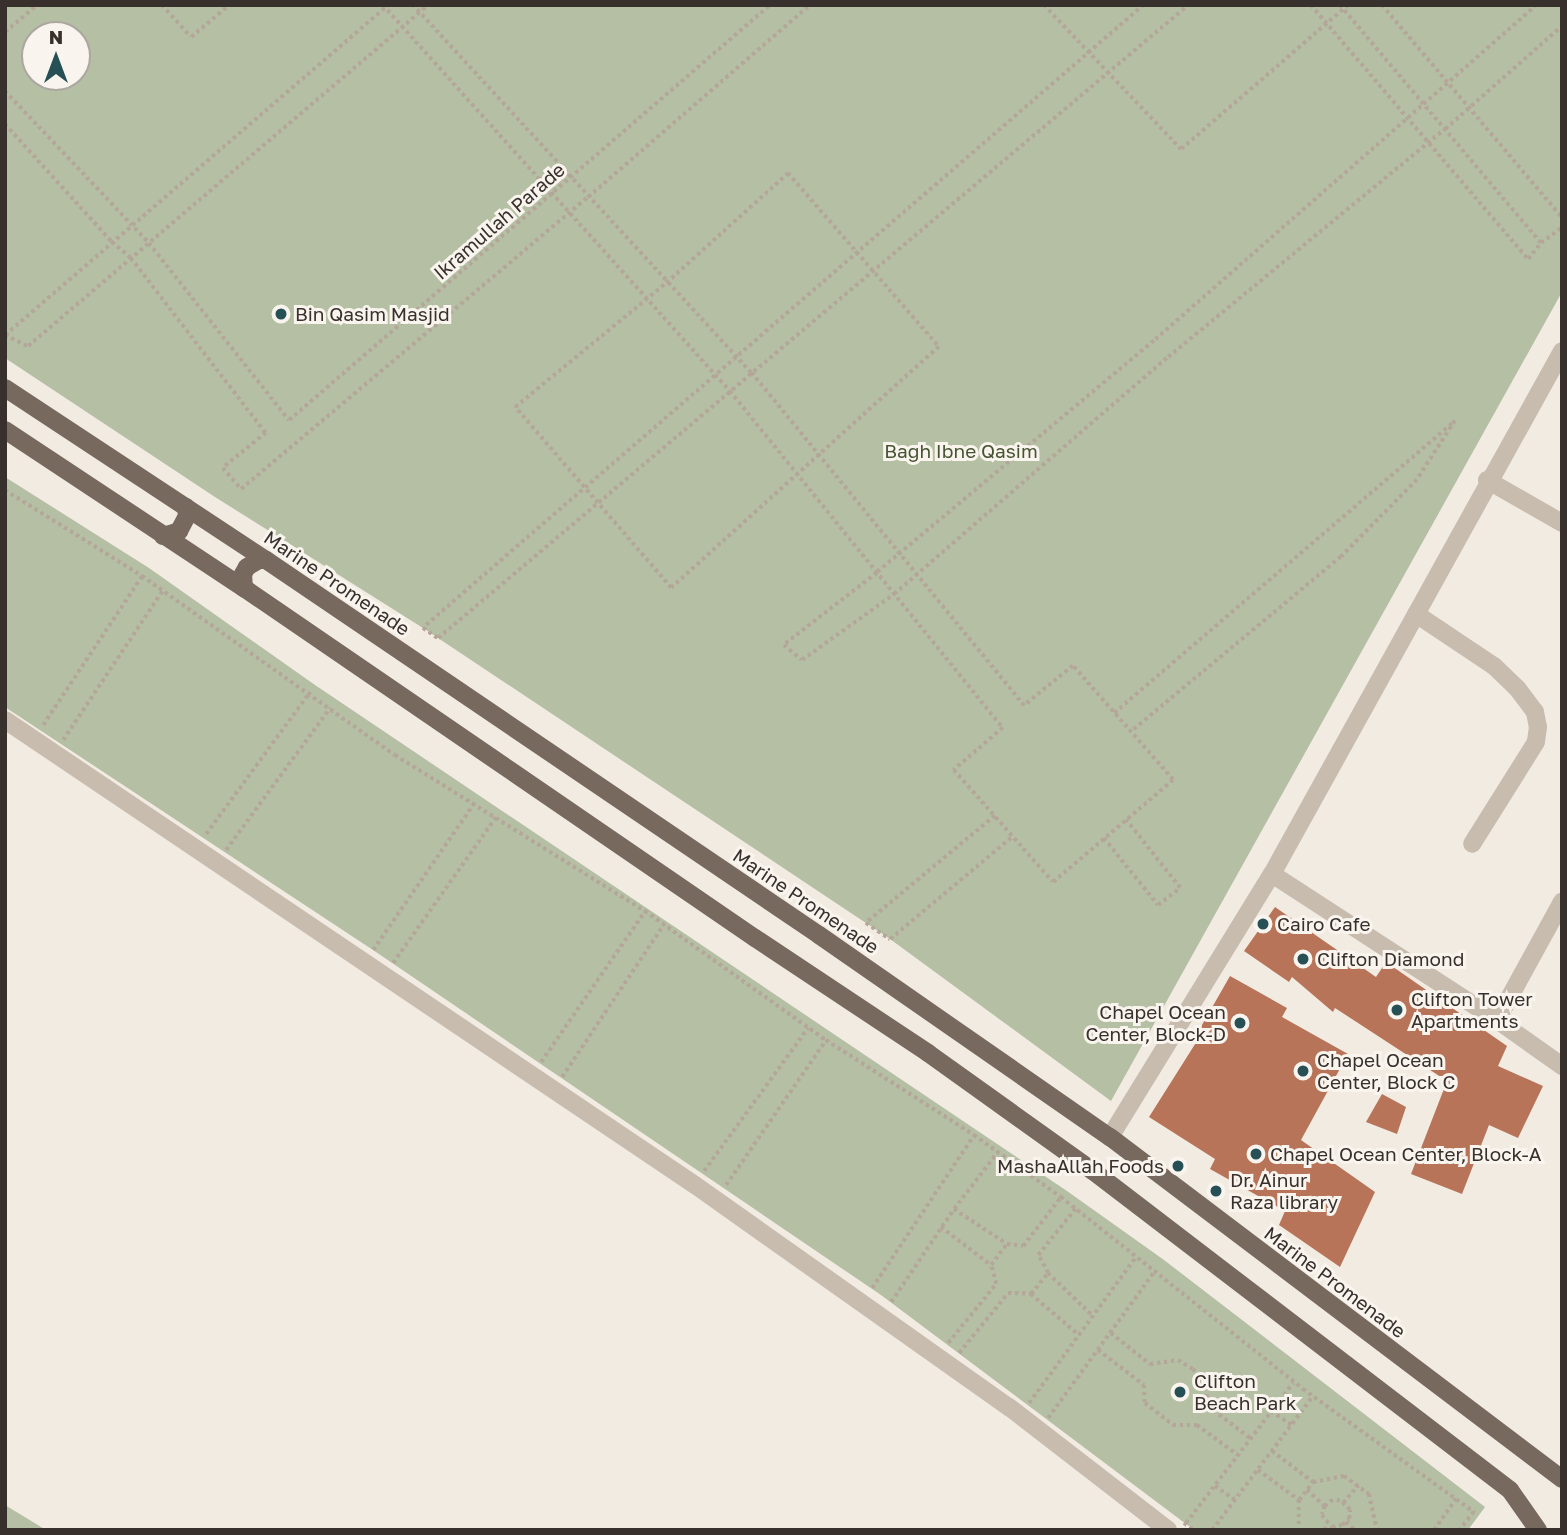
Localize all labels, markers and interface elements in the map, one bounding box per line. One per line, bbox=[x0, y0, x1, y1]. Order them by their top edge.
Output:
north arrow bbox=[21, 21, 91, 91]
text: N bbox=[49, 25, 63, 48]
street label: Ikramullah Parade bbox=[429, 158, 569, 284]
place label: Bin Qasim Masjid bbox=[295, 303, 450, 325]
marker: Bin Qasim Masjid bbox=[273, 306, 289, 322]
park label: Bagh Ibne Qasim bbox=[884, 440, 1038, 462]
street label: Marine Promenade bbox=[260, 526, 414, 640]
street label: Marine Promenade bbox=[729, 844, 883, 958]
place label: Cairo Cafe bbox=[1277, 913, 1371, 935]
marker: Cairo Cafe bbox=[1255, 916, 1271, 932]
place label: Clifton Diamond bbox=[1317, 948, 1464, 970]
marker: Clifton Diamond bbox=[1295, 951, 1311, 967]
place label: Clifton Tower Apartments bbox=[1411, 988, 1533, 1032]
place label: Chapel Ocean Center, Block-D bbox=[1085, 1001, 1226, 1045]
marker: Clifton Tower Apartments bbox=[1389, 1002, 1405, 1018]
marker: Chapel Ocean Center, Block-D bbox=[1232, 1015, 1248, 1031]
place label: Chapel Ocean Center, Block C bbox=[1317, 1049, 1455, 1093]
marker: Chapel Ocean Center, Block C bbox=[1295, 1063, 1311, 1079]
place label: Chapel Ocean Center, Block-A bbox=[1270, 1143, 1541, 1165]
marker: Chapel Ocean Center, Block-A bbox=[1248, 1146, 1264, 1162]
place label: MashaAllah Foods bbox=[997, 1155, 1164, 1177]
marker: MashaAllah Foods bbox=[1170, 1158, 1186, 1174]
place label: Dr. Ainur Raza library bbox=[1230, 1169, 1338, 1213]
marker: Dr. Ainur Raza library bbox=[1208, 1183, 1224, 1199]
street label: Marine Promenade bbox=[1260, 1221, 1410, 1343]
place label: Clifton Beach Park bbox=[1194, 1370, 1296, 1414]
marker: Clifton Beach Park bbox=[1172, 1384, 1188, 1400]

